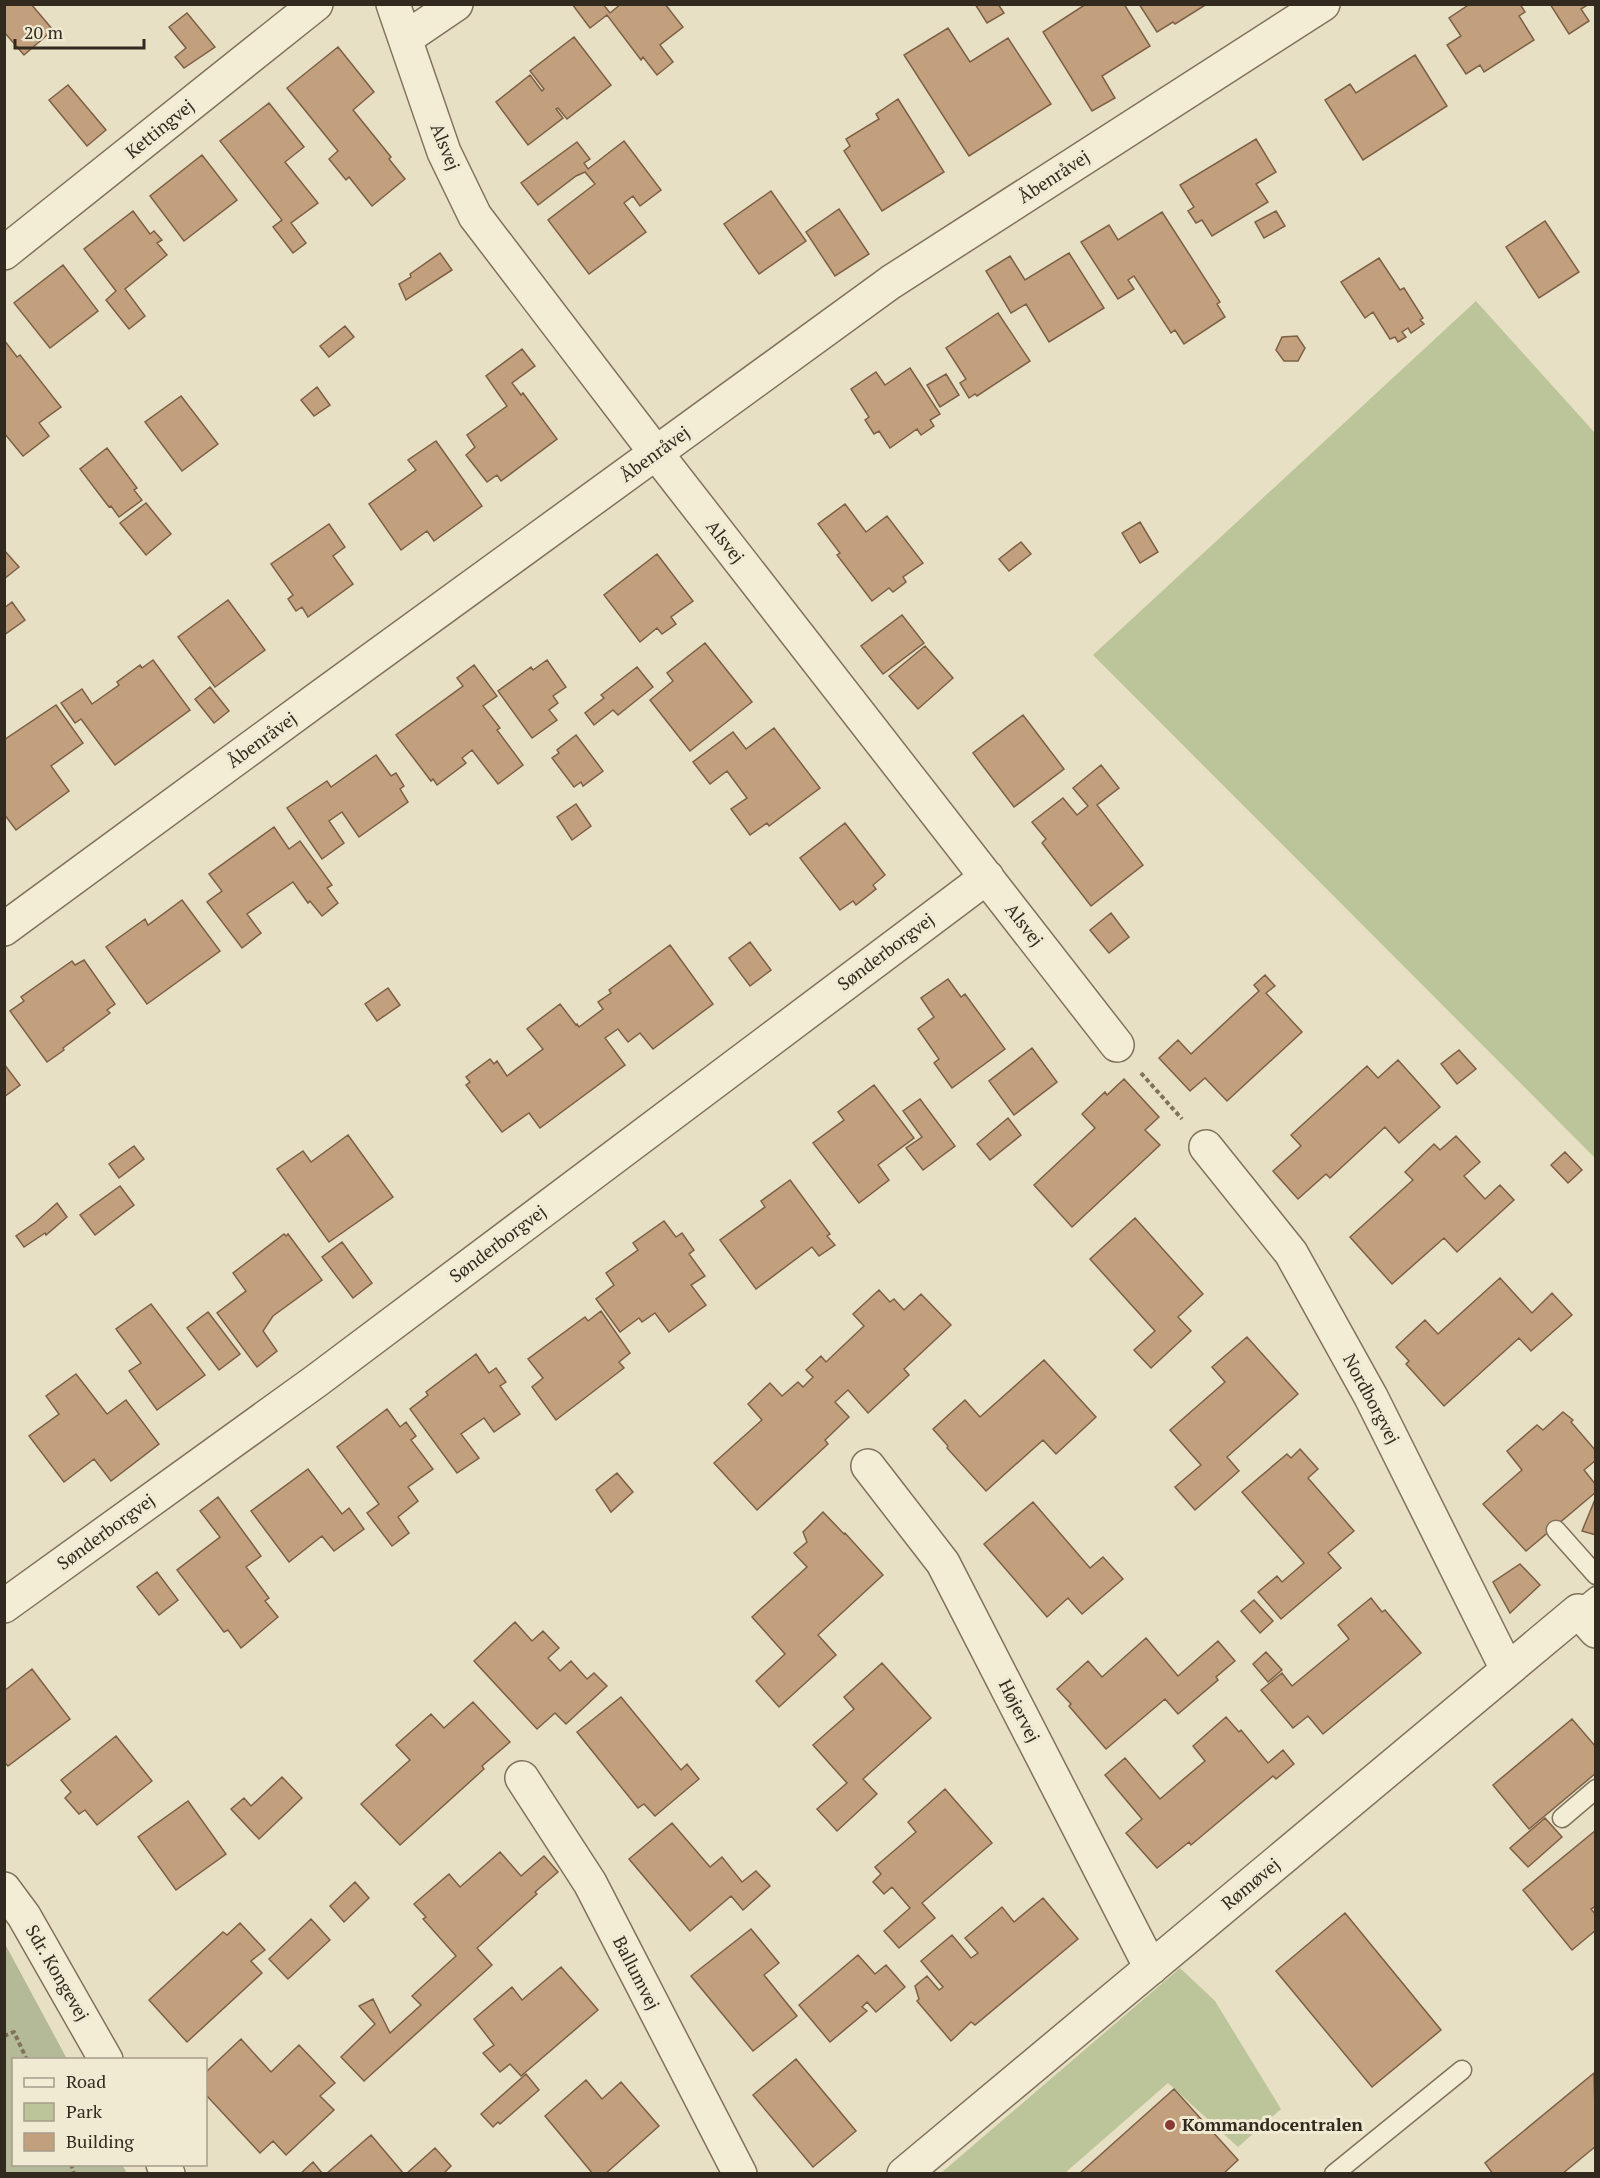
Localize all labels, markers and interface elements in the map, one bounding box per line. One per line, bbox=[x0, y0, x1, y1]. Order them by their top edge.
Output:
scale bar bbox=[15, 12, 144, 50]
text: 20 m bbox=[24, 20, 64, 44]
street label: Kettingvej bbox=[120, 93, 199, 163]
street label: Alsvej bbox=[426, 120, 466, 174]
street label: Åbenråvej bbox=[1013, 144, 1094, 208]
street label: Åbenråvej bbox=[615, 420, 694, 487]
street label: Alsvej bbox=[701, 515, 750, 568]
street label: Åbenråvej bbox=[222, 706, 301, 773]
street label: Alsvej bbox=[1000, 898, 1049, 951]
street label: Sønderborgvej bbox=[832, 907, 939, 996]
street label: Sønderborgvej bbox=[444, 1199, 551, 1288]
street label: Nordborgvej bbox=[1338, 1349, 1406, 1448]
street label: Sønderborgvej bbox=[52, 1488, 159, 1575]
street label: Højervej bbox=[994, 1675, 1046, 1746]
street label: Rømøvej bbox=[1216, 1852, 1285, 1915]
street label: Sdr. Kongevej bbox=[21, 1920, 95, 2025]
street label: Ballumvej bbox=[608, 1931, 666, 2014]
legend bbox=[12, 2058, 207, 2166]
text: Road bbox=[66, 2069, 106, 2093]
text: Park bbox=[66, 2099, 103, 2123]
place label: Kommandocentralen bbox=[1182, 2112, 1363, 2136]
marker: Kommandocentralen bbox=[1163, 2118, 1177, 2132]
text: Building bbox=[66, 2129, 134, 2153]

